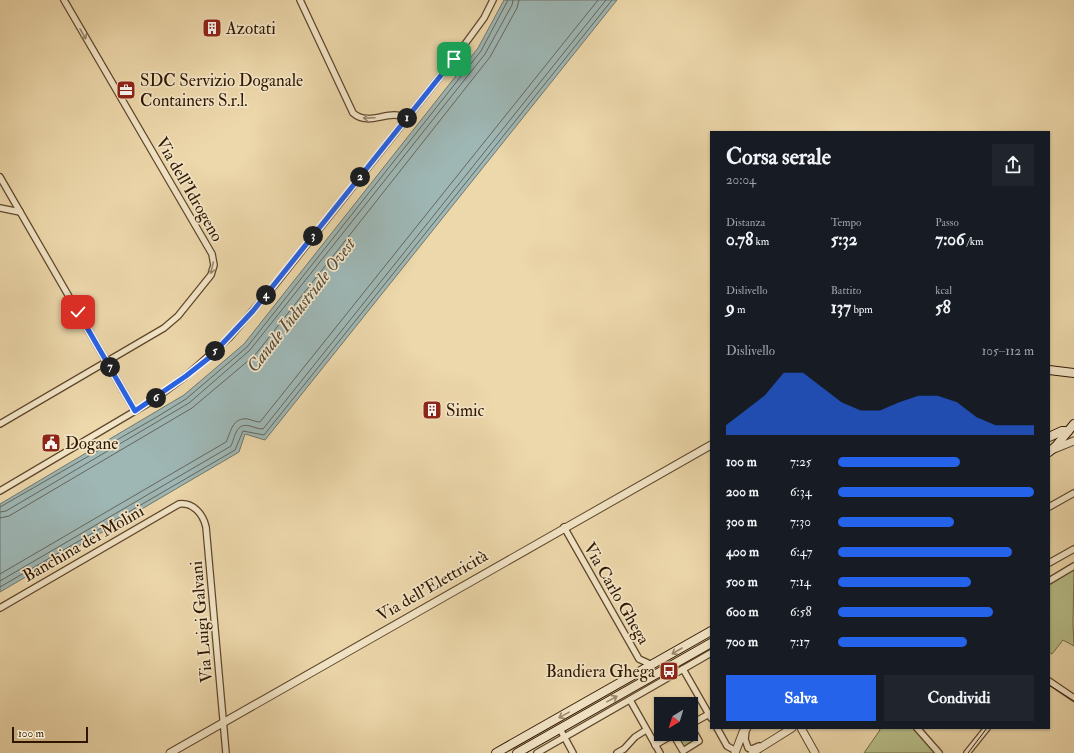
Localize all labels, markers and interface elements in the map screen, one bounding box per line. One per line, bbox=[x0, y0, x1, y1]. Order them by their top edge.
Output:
building icon: Azotati bbox=[201, 17, 223, 39]
place label: Azotati bbox=[225, 18, 276, 39]
one-way arrow bbox=[80, 28, 88, 40]
pin bbox=[437, 42, 471, 76]
icon: arrive bbox=[443, 48, 465, 70]
place label: SDC Servizio Doganale Containers S.r.l. bbox=[140, 70, 303, 111]
office icon: SDC Servizio Doganale Containers S.r.l. bbox=[115, 79, 137, 101]
pin: 1 bbox=[397, 108, 417, 128]
text: 1 bbox=[405, 111, 409, 124]
one-way arrow bbox=[362, 114, 375, 122]
street label: Via dell'Idrogeno bbox=[151, 133, 228, 245]
text: Corsa serale bbox=[726, 143, 831, 171]
button: share bbox=[992, 144, 1034, 186]
pin: 2 bbox=[350, 167, 370, 187]
text: 2 bbox=[357, 170, 363, 183]
text: 20:04 bbox=[726, 172, 756, 188]
text: Distanza bbox=[726, 216, 765, 229]
text: Tempo bbox=[831, 216, 861, 229]
text: Passo bbox=[935, 216, 959, 229]
pin: 3 bbox=[303, 226, 323, 246]
text: 3 bbox=[311, 229, 315, 242]
text: 0.78 bbox=[726, 229, 753, 250]
text: 5:32 bbox=[831, 229, 857, 250]
text: 7:06 bbox=[935, 229, 965, 250]
water label: Canale Industriale Ovest bbox=[242, 233, 362, 377]
text: km bbox=[753, 235, 769, 248]
text: /km bbox=[965, 235, 984, 248]
one-way arrow bbox=[208, 262, 216, 275]
text: Dislivello bbox=[726, 284, 767, 297]
text: Battito bbox=[831, 284, 861, 297]
text: kcal bbox=[935, 284, 952, 297]
pin: 4 bbox=[256, 285, 276, 305]
text: 4 bbox=[263, 288, 269, 301]
pin bbox=[61, 295, 95, 329]
text: 9 bbox=[726, 297, 735, 318]
text: 137 bbox=[831, 297, 851, 318]
text: 58 bbox=[935, 297, 951, 318]
icon: check bbox=[67, 301, 89, 323]
text: m bbox=[735, 303, 746, 316]
text: bpm bbox=[851, 303, 873, 316]
pin: 5 bbox=[205, 341, 225, 361]
text: Dislivello bbox=[726, 343, 775, 359]
text: 105–112 m bbox=[982, 343, 1034, 359]
text: 5 bbox=[213, 344, 217, 357]
pin: 7 bbox=[100, 357, 120, 377]
text: 7 bbox=[107, 360, 113, 373]
pin: 6 bbox=[146, 388, 166, 408]
text: 6 bbox=[153, 391, 159, 404]
building icon: Simic bbox=[421, 399, 443, 421]
place label: Simic bbox=[446, 400, 485, 421]
public building icon: Dogane bbox=[40, 432, 62, 454]
place label: Dogane bbox=[65, 433, 118, 454]
text: 100 m bbox=[726, 454, 757, 470]
text: 7:25 bbox=[790, 454, 811, 470]
text: 200 m bbox=[726, 484, 759, 500]
text: 6:34 bbox=[790, 484, 812, 500]
street label: Banchina dei Molini bbox=[19, 500, 148, 587]
text: 300 m bbox=[726, 514, 757, 530]
text: 7:30 bbox=[790, 514, 811, 530]
street label: Via Carlo Ghega bbox=[579, 538, 655, 649]
text: 400 m bbox=[726, 544, 759, 560]
text: 6:47 bbox=[790, 544, 812, 560]
street label: Via dell'Elettricità bbox=[373, 545, 492, 626]
street label: Via Luigi Galvani bbox=[186, 560, 217, 684]
text: 500 m bbox=[726, 574, 758, 590]
text: 7:14 bbox=[790, 574, 811, 590]
text: 600 m bbox=[726, 604, 759, 620]
text: 6:58 bbox=[790, 604, 812, 620]
text: 700 m bbox=[726, 634, 758, 650]
text: 7:17 bbox=[790, 634, 810, 650]
one-way arrow bbox=[671, 647, 683, 655]
bus stop icon: Bandiera Ghega bbox=[658, 660, 680, 682]
place label: Bandiera Ghega bbox=[546, 661, 656, 682]
button: Salva bbox=[726, 675, 876, 721]
button: Condividi bbox=[884, 675, 1034, 721]
one-way arrow bbox=[606, 695, 618, 703]
north arrow bbox=[654, 697, 698, 741]
map controls bbox=[654, 697, 698, 741]
one-way arrow bbox=[558, 711, 570, 719]
scale bar bbox=[12, 725, 88, 744]
text: 100 m bbox=[18, 727, 44, 740]

